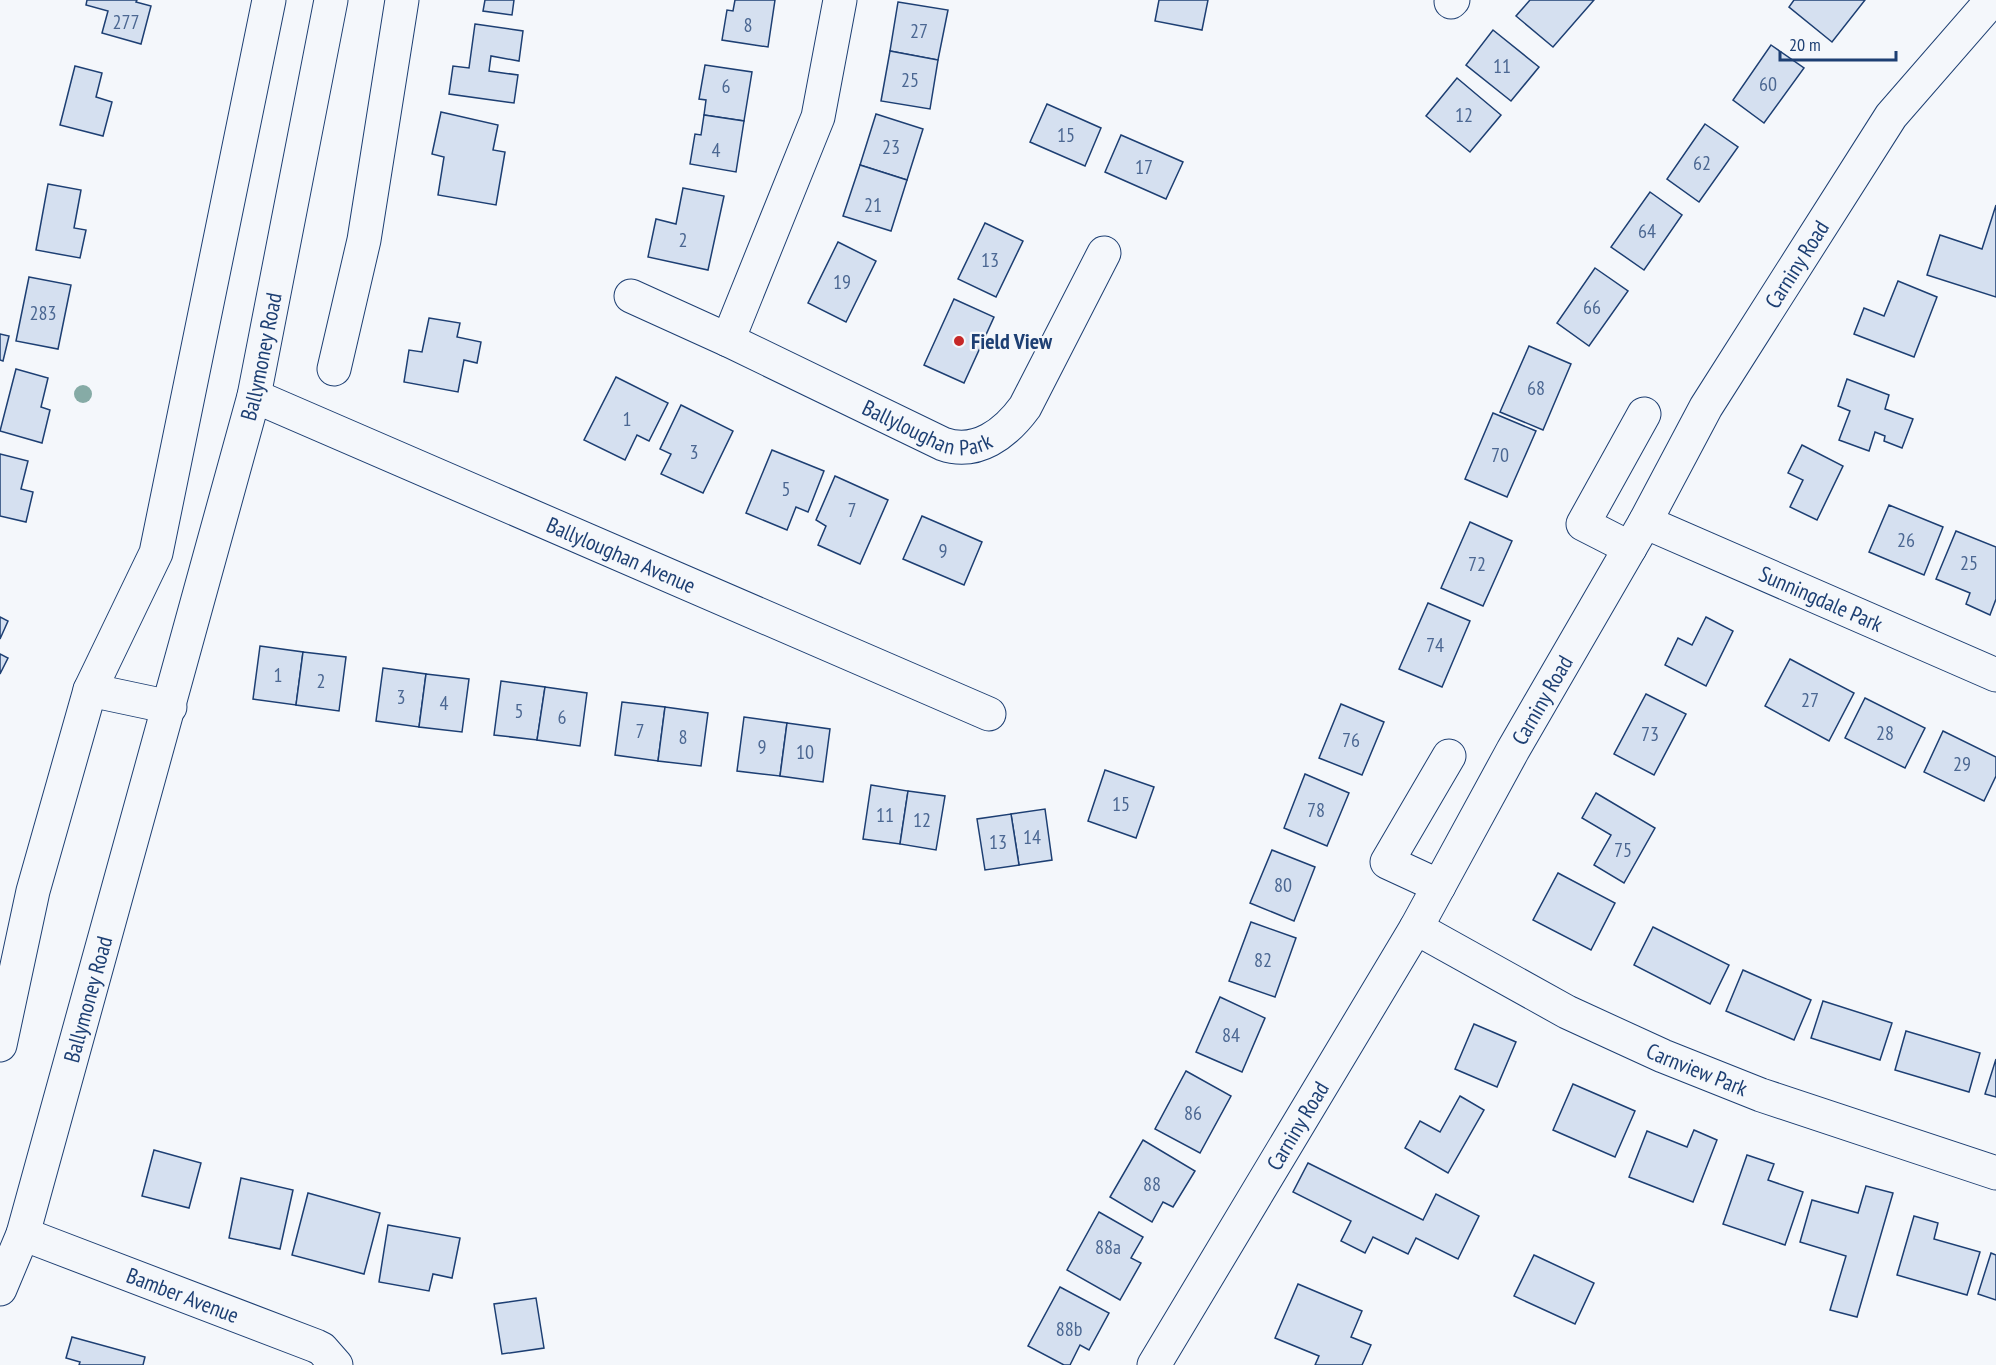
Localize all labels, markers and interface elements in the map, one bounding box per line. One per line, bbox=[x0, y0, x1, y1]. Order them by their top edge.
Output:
house number: 277 bbox=[113, 9, 140, 35]
house number: 8 bbox=[744, 12, 753, 38]
house number: 27 bbox=[910, 18, 928, 44]
scale bar bbox=[1780, 24, 1896, 62]
text: 20 m bbox=[1789, 33, 1821, 56]
house number: 11 bbox=[1493, 53, 1511, 79]
house number: 25 bbox=[901, 67, 919, 93]
house number: 60 bbox=[1759, 71, 1777, 97]
house number: 6 bbox=[722, 73, 731, 99]
house number: 12 bbox=[1455, 102, 1473, 128]
house number: 15 bbox=[1057, 122, 1075, 148]
house number: 23 bbox=[882, 134, 900, 160]
house number: 4 bbox=[712, 137, 721, 163]
house number: 62 bbox=[1693, 150, 1711, 176]
house number: 17 bbox=[1135, 154, 1153, 180]
house number: 21 bbox=[864, 192, 882, 218]
street label: Carniny Road bbox=[1758, 215, 1835, 313]
house number: 64 bbox=[1638, 218, 1656, 244]
house number: 2 bbox=[679, 227, 688, 253]
house number: 13 bbox=[981, 247, 999, 273]
house number: 19 bbox=[833, 269, 851, 295]
street label: Ballymoney Road bbox=[234, 290, 288, 424]
house number: 66 bbox=[1583, 294, 1601, 320]
house number: 283 bbox=[30, 300, 57, 326]
place label: Field View bbox=[971, 327, 1053, 355]
marker: Field View bbox=[952, 334, 966, 348]
house number: 68 bbox=[1527, 375, 1545, 401]
street label: Ballyloughan Park bbox=[858, 393, 997, 461]
house number: 1 bbox=[623, 406, 632, 432]
house number: 3 bbox=[690, 439, 699, 465]
house number: 70 bbox=[1491, 442, 1509, 468]
house number: 5 bbox=[782, 476, 791, 502]
house number: 7 bbox=[848, 497, 857, 523]
street label: Ballyloughan Avenue bbox=[542, 510, 700, 599]
house number: 26 bbox=[1897, 527, 1915, 553]
house number: 9 bbox=[939, 538, 948, 564]
house number: 25 bbox=[1960, 550, 1978, 576]
house number: 72 bbox=[1468, 551, 1486, 577]
street label: Sunningdale Park bbox=[1755, 559, 1888, 638]
house number: 74 bbox=[1426, 632, 1444, 658]
street label: Carniny Road bbox=[1505, 650, 1579, 750]
house number: 1 bbox=[274, 662, 283, 688]
house number: 2 bbox=[317, 668, 326, 694]
house number: 3 bbox=[397, 684, 406, 710]
house number: 27 bbox=[1801, 687, 1819, 713]
house number: 4 bbox=[440, 690, 449, 716]
house number: 5 bbox=[515, 698, 524, 724]
house number: 6 bbox=[558, 704, 567, 730]
house number: 7 bbox=[636, 718, 645, 744]
house number: 28 bbox=[1876, 720, 1894, 746]
house number: 73 bbox=[1641, 721, 1659, 747]
house number: 8 bbox=[679, 724, 688, 750]
house number: 76 bbox=[1342, 727, 1360, 753]
house number: 9 bbox=[758, 734, 767, 760]
house number: 10 bbox=[796, 739, 814, 765]
house number: 29 bbox=[1953, 751, 1971, 777]
house number: 15 bbox=[1112, 791, 1130, 817]
house number: 78 bbox=[1307, 797, 1325, 823]
house number: 11 bbox=[876, 802, 894, 828]
house number: 12 bbox=[913, 807, 931, 833]
house number: 14 bbox=[1023, 824, 1041, 850]
house number: 13 bbox=[989, 829, 1007, 855]
house number: 75 bbox=[1614, 837, 1632, 863]
house number: 80 bbox=[1274, 872, 1292, 898]
street label: Ballymoney Road bbox=[57, 933, 118, 1066]
house number: 82 bbox=[1254, 947, 1272, 973]
house number: 84 bbox=[1222, 1022, 1240, 1048]
street label: Carnview Park bbox=[1642, 1036, 1752, 1102]
street label: Carniny Road bbox=[1260, 1076, 1335, 1175]
house number: 86 bbox=[1184, 1100, 1202, 1126]
house number: 88 bbox=[1143, 1171, 1161, 1197]
house number: 88a bbox=[1095, 1234, 1121, 1260]
street label: Bamber Avenue bbox=[123, 1261, 243, 1329]
house number: 88b bbox=[1056, 1316, 1082, 1342]

